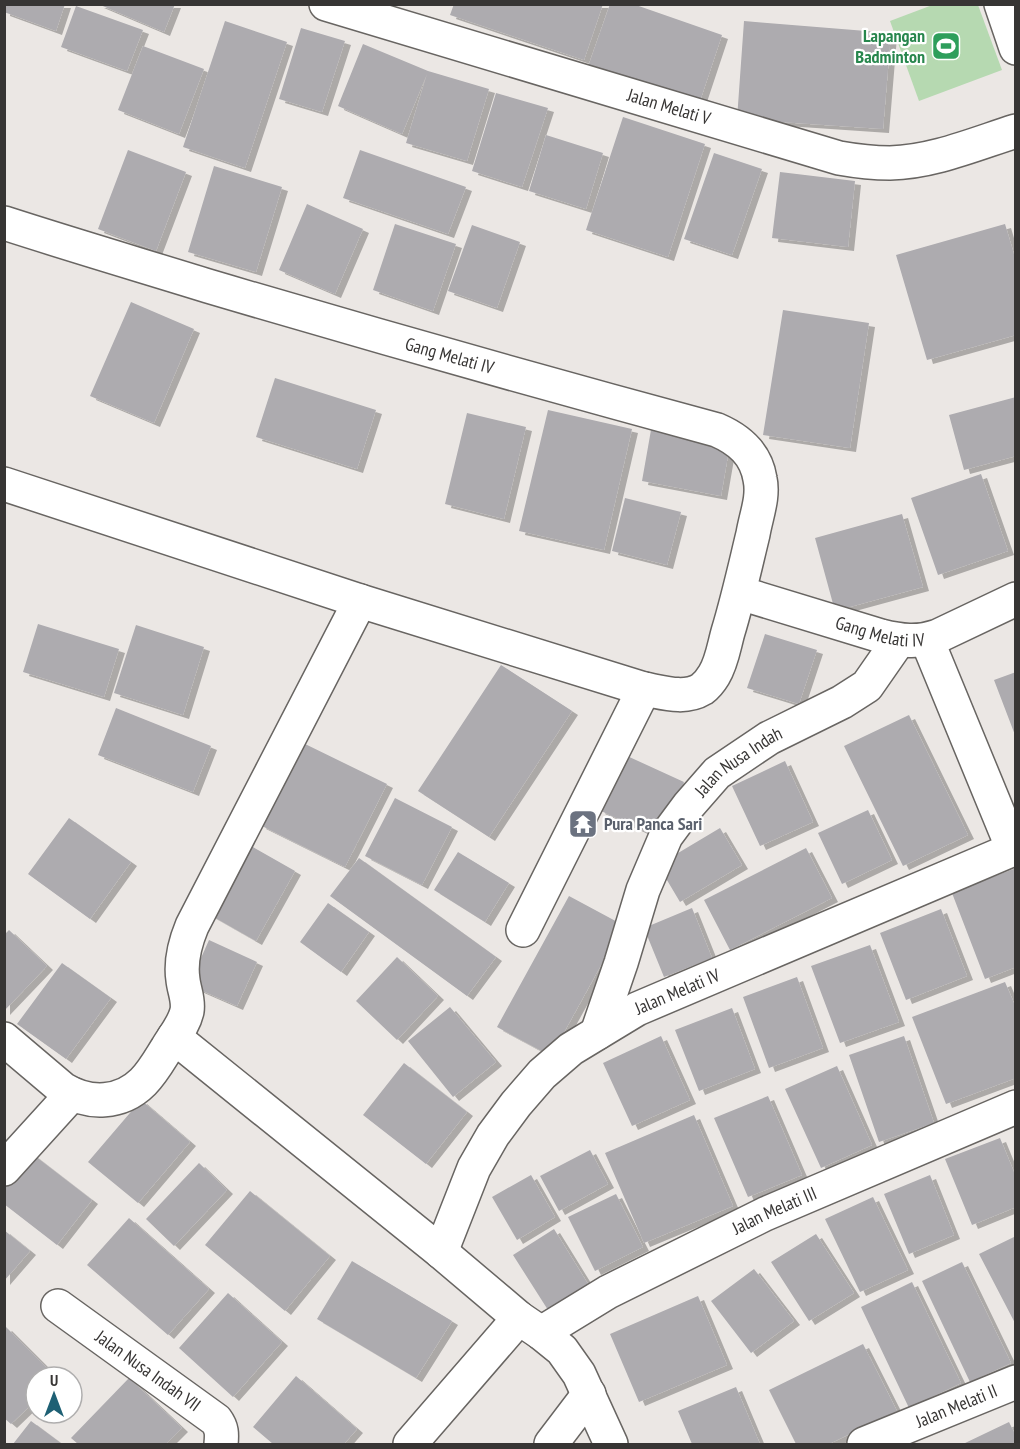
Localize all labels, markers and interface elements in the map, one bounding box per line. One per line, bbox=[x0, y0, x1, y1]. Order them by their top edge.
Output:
place label: Lapangan Badminton bbox=[855, 24, 925, 68]
sports icon: Lapangan Badminton bbox=[930, 30, 962, 62]
street label: Jalan Melati V bbox=[624, 83, 714, 130]
street label: Gang Melati IV bbox=[403, 332, 497, 379]
street label: Gang Melati IV bbox=[833, 611, 927, 652]
street label: Jalan Nusa Indah bbox=[689, 721, 786, 802]
temple icon: Pura Panca Sari bbox=[567, 808, 599, 840]
place label: Pura Panca Sari bbox=[604, 812, 702, 835]
street label: Jalan Melati IV bbox=[630, 963, 724, 1020]
street label: Jalan Melati III bbox=[727, 1181, 820, 1240]
street label: Jalan Nusa Indah VII bbox=[90, 1324, 206, 1416]
north arrow bbox=[24, 1365, 84, 1425]
text: U bbox=[50, 1370, 58, 1390]
street label: Jalan Melati II bbox=[911, 1379, 1001, 1433]

